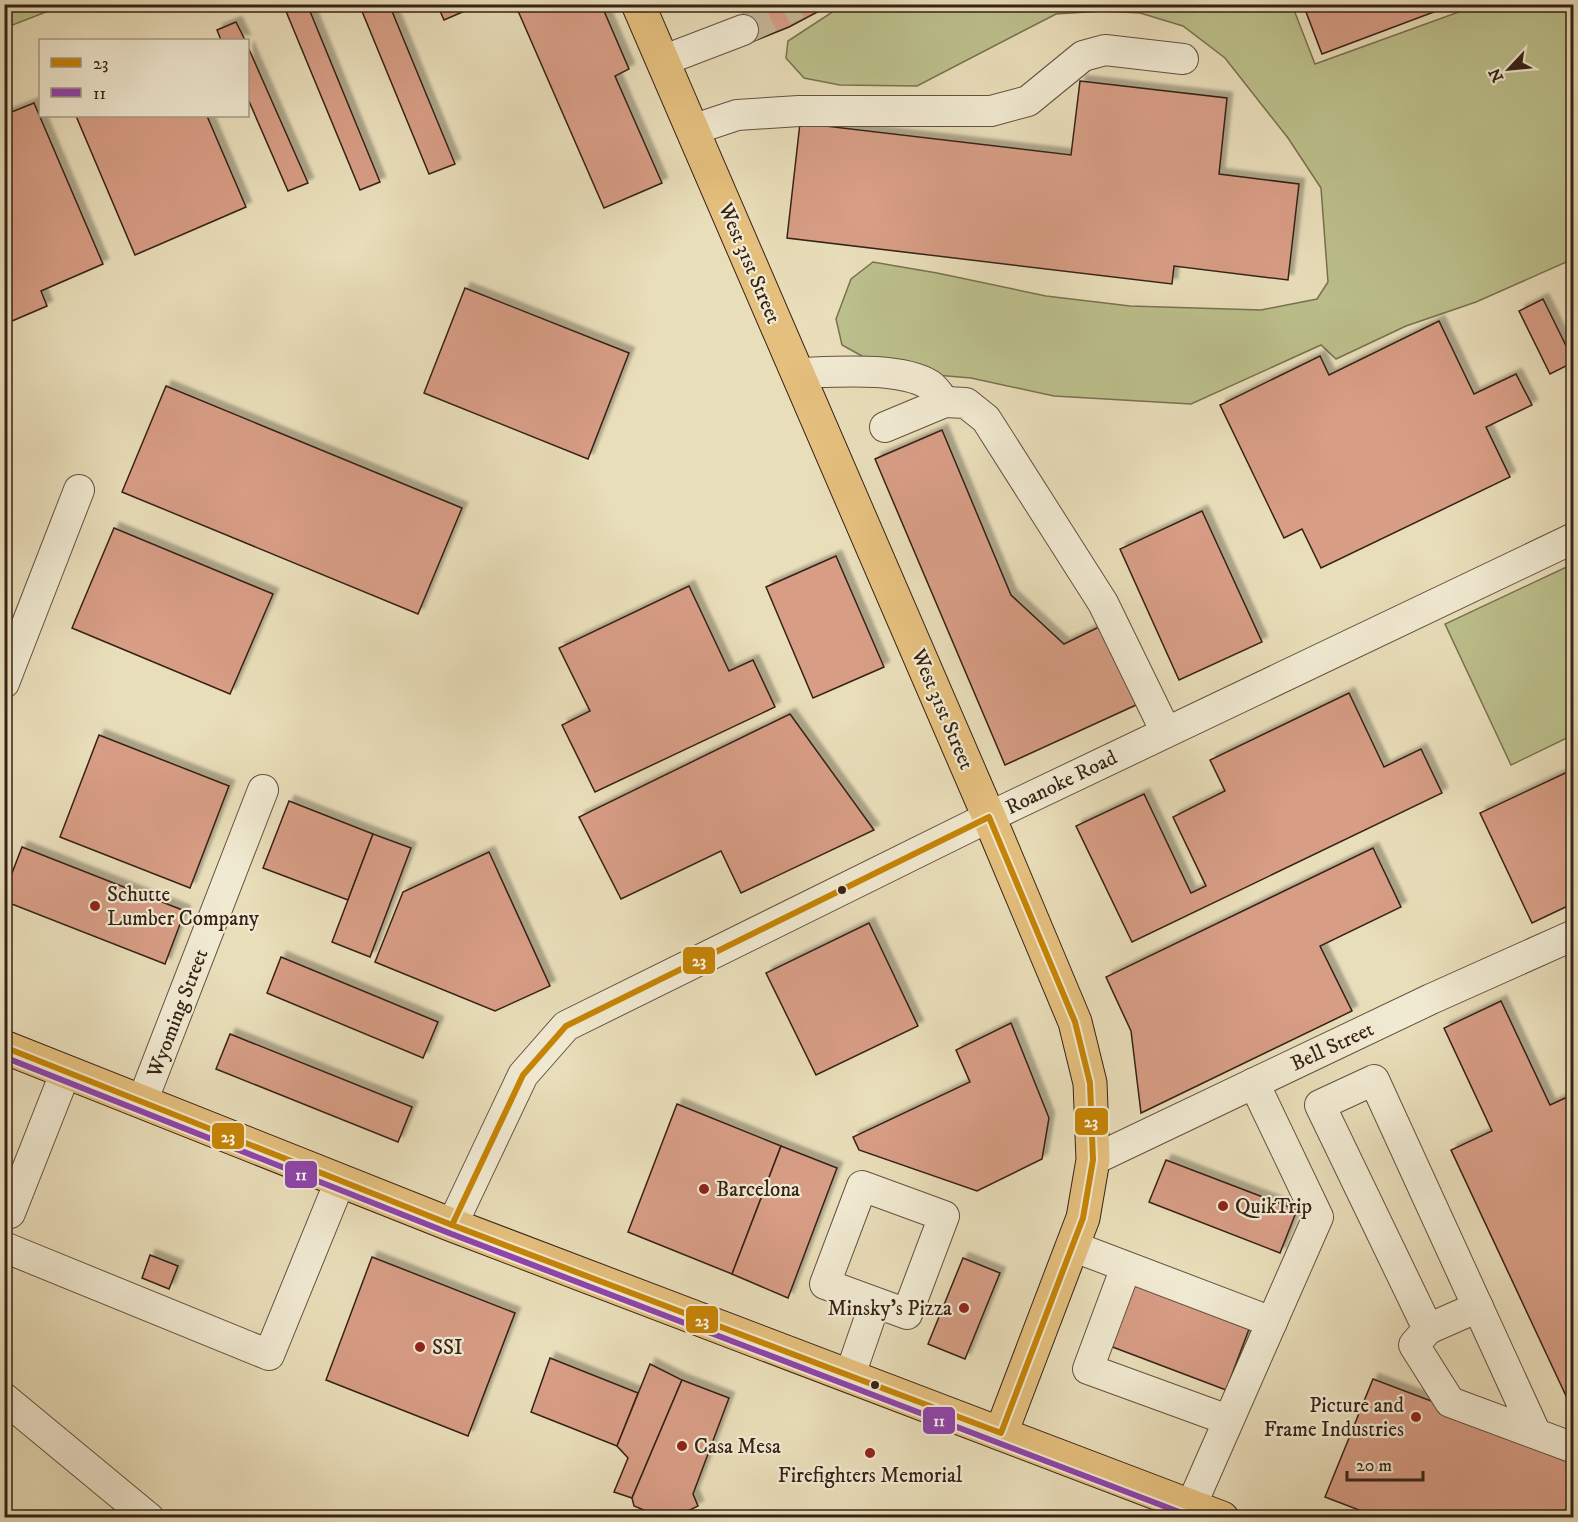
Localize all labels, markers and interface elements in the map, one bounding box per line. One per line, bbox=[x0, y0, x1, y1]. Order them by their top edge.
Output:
legend bbox=[39, 39, 249, 117]
north arrow bbox=[1479, 39, 1539, 99]
text: 23 bbox=[93, 53, 109, 75]
text: N bbox=[1485, 65, 1508, 85]
text: 11 bbox=[93, 83, 106, 105]
street label: West 31st Street bbox=[712, 198, 786, 328]
street label: West 31st Street bbox=[905, 644, 979, 774]
street label: Roanoke Road bbox=[1001, 744, 1122, 821]
place label: Schutte Lumber Company bbox=[107, 882, 260, 932]
unlabelled marker bbox=[836, 884, 848, 896]
marker: Schutte Lumber Company bbox=[88, 899, 102, 913]
street label: Wyoming Street bbox=[141, 945, 214, 1082]
line badge: 23 bbox=[682, 946, 716, 975]
text: 23 bbox=[692, 951, 706, 971]
street label: Bell Street bbox=[1287, 1016, 1378, 1077]
line badge: 23 bbox=[1074, 1107, 1109, 1136]
text: 23 bbox=[1084, 1112, 1098, 1132]
line badge: 23 bbox=[211, 1122, 245, 1150]
text: 23 bbox=[221, 1127, 235, 1147]
line badge: 11 bbox=[284, 1160, 318, 1189]
text: 11 bbox=[295, 1165, 307, 1185]
place label: Barcelona bbox=[716, 1177, 800, 1203]
marker: Barcelona bbox=[697, 1182, 711, 1196]
place label: QuikTrip bbox=[1235, 1194, 1312, 1220]
marker: QuikTrip bbox=[1216, 1199, 1230, 1213]
place label: Minsky's Pizza bbox=[827, 1296, 952, 1322]
marker: Minsky's Pizza bbox=[957, 1301, 971, 1315]
line badge: 23 bbox=[685, 1305, 719, 1334]
text: 23 bbox=[695, 1311, 709, 1331]
place label: SSI bbox=[432, 1335, 463, 1361]
marker: SSI bbox=[413, 1340, 427, 1354]
unlabelled marker bbox=[869, 1379, 881, 1391]
place label: Picture and Frame Industries bbox=[1264, 1393, 1405, 1443]
line badge: 11 bbox=[922, 1406, 956, 1435]
marker: Picture and Frame Industries bbox=[1409, 1410, 1423, 1424]
text: 11 bbox=[933, 1411, 945, 1431]
place label: Casa Mesa bbox=[694, 1434, 781, 1460]
marker: Casa Mesa bbox=[675, 1439, 689, 1453]
scale bar bbox=[1347, 1444, 1424, 1482]
marker: Firefighters Memorial bbox=[863, 1446, 877, 1460]
text: 20 m bbox=[1356, 1455, 1392, 1477]
place label: Firefighters Memorial bbox=[778, 1463, 963, 1489]

